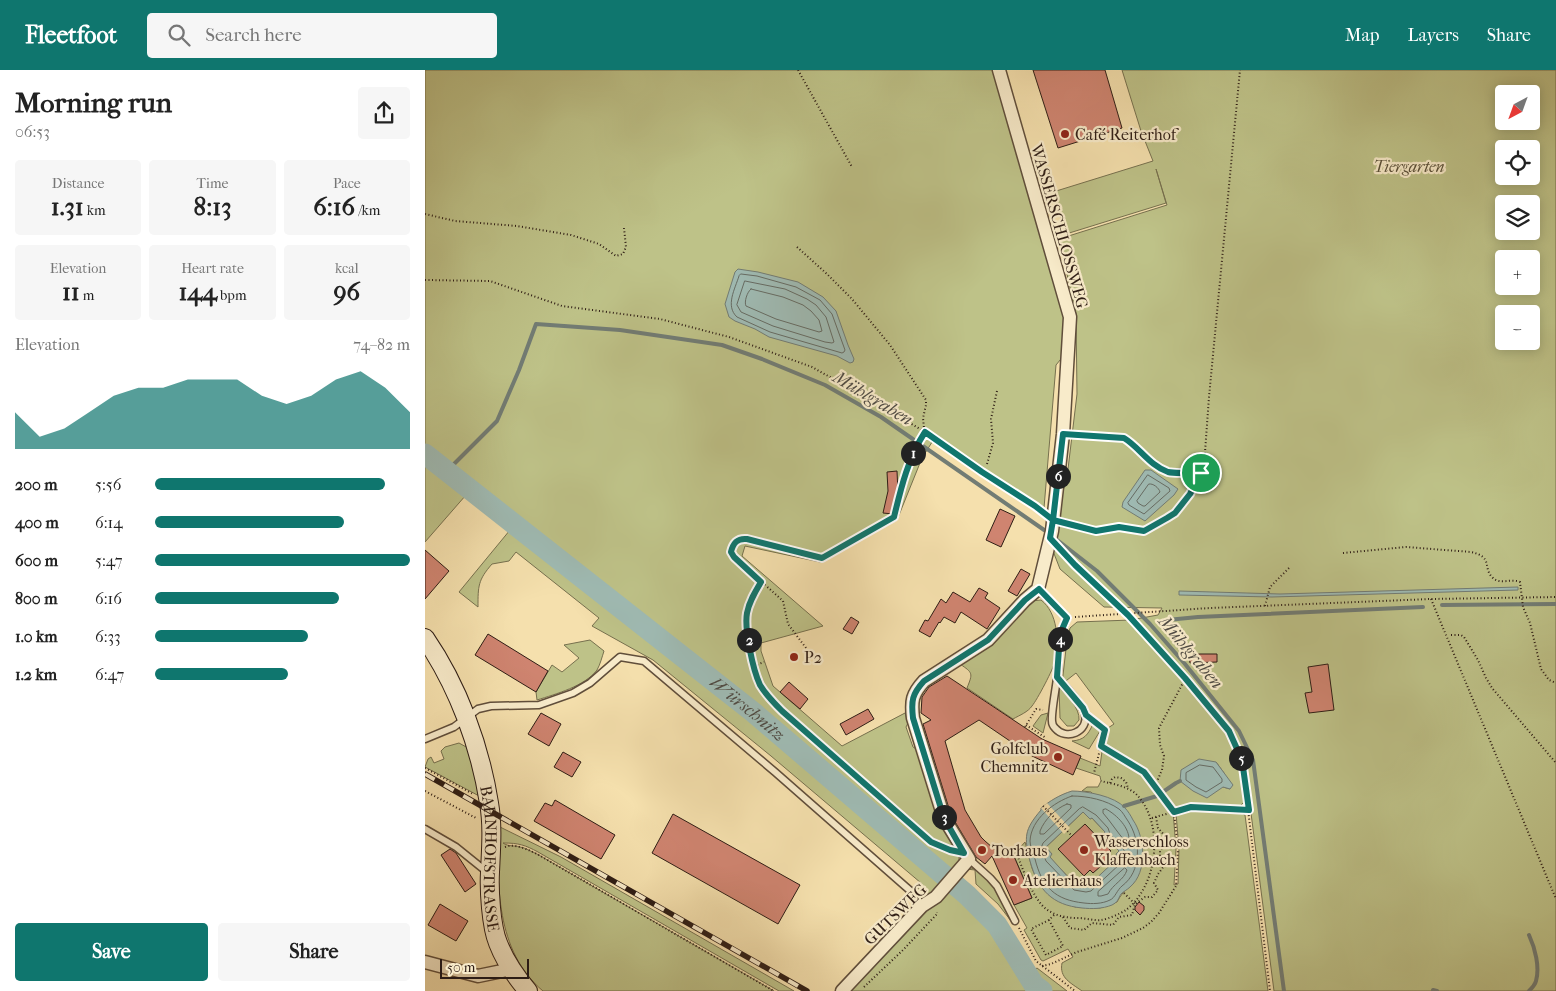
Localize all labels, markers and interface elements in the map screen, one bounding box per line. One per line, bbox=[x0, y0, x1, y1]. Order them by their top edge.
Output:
search box bbox=[147, 13, 497, 58]
text: Fleetfoot bbox=[25, 21, 117, 49]
icon: search bbox=[165, 21, 193, 49]
text: Search here bbox=[205, 24, 302, 46]
text: Map bbox=[1345, 25, 1379, 46]
text: Layers bbox=[1407, 25, 1459, 46]
text: Share bbox=[1487, 25, 1531, 46]
north arrow bbox=[1495, 85, 1540, 130]
map controls bbox=[1495, 85, 1540, 350]
text: Morning run bbox=[15, 86, 172, 119]
button: share bbox=[358, 87, 410, 139]
text: 06:53 bbox=[15, 122, 50, 141]
place label: Café Reiterhof bbox=[1075, 125, 1180, 144]
marker: Café Reiterhof bbox=[1059, 128, 1071, 140]
button: locate bbox=[1495, 140, 1540, 185]
street label: WASSERSCHLOSSWEG bbox=[1027, 141, 1092, 311]
park label: Tiergarten bbox=[1373, 157, 1445, 176]
text: Distance bbox=[52, 175, 104, 192]
text: Time bbox=[197, 175, 228, 192]
text: Pace bbox=[333, 175, 361, 192]
text: 1.31 bbox=[51, 192, 84, 221]
text: 8:13 bbox=[194, 192, 231, 221]
text: 6:16 bbox=[313, 192, 355, 221]
button: layers bbox=[1495, 195, 1540, 240]
text: km bbox=[84, 202, 106, 219]
text: /km bbox=[355, 202, 380, 219]
button: + bbox=[1495, 250, 1540, 295]
text: Elevation bbox=[50, 260, 106, 277]
text: Heart rate bbox=[181, 260, 244, 277]
text: kcal bbox=[335, 260, 359, 277]
text: 11 bbox=[62, 277, 80, 306]
text: 144 bbox=[178, 277, 217, 306]
text: 96 bbox=[334, 277, 360, 306]
text: m bbox=[80, 287, 94, 304]
text: bpm bbox=[217, 287, 247, 304]
button: − bbox=[1495, 305, 1540, 350]
text: Elevation bbox=[15, 335, 80, 354]
text: 74–82 m bbox=[353, 335, 410, 354]
water label: Mühlgraben bbox=[827, 365, 916, 430]
pin: 1 bbox=[901, 440, 925, 466]
text: 1 bbox=[911, 445, 916, 462]
pin bbox=[1180, 452, 1222, 494]
icon: arrive bbox=[1187, 459, 1215, 487]
pin: 6 bbox=[1045, 464, 1071, 488]
text: 6 bbox=[1055, 468, 1062, 485]
text: 200 m bbox=[15, 475, 58, 494]
text: 5:56 bbox=[95, 475, 121, 494]
text: 400 m bbox=[15, 513, 59, 532]
text: 6:14 bbox=[95, 513, 123, 532]
text: 600 m bbox=[15, 551, 58, 570]
text: 5:47 bbox=[95, 551, 123, 570]
text: 800 m bbox=[15, 589, 57, 608]
text: 6:16 bbox=[95, 589, 122, 608]
water label: Mühlgraben bbox=[1153, 610, 1227, 693]
pin: 4 bbox=[1047, 626, 1073, 652]
text: 1.0 km bbox=[15, 627, 58, 646]
text: 6:33 bbox=[95, 627, 121, 646]
pin: 2 bbox=[737, 628, 761, 652]
text: 4 bbox=[1056, 631, 1065, 648]
text: 2 bbox=[746, 632, 753, 649]
place label: P2 bbox=[804, 648, 822, 667]
marker: P2 bbox=[788, 651, 800, 663]
text: 1.2 km bbox=[15, 665, 57, 684]
text: 6:47 bbox=[95, 665, 124, 684]
water label: Würschnitz bbox=[705, 672, 789, 746]
place label: Golfclub Chemnitz bbox=[980, 739, 1048, 776]
pin: 5 bbox=[1229, 746, 1253, 770]
text: 5 bbox=[1238, 750, 1245, 767]
marker: Golfclub Chemnitz bbox=[1052, 751, 1064, 763]
street label: BAHNHOFSTRASSE bbox=[476, 784, 503, 934]
pin: 3 bbox=[931, 804, 957, 830]
text: 3 bbox=[942, 809, 947, 826]
place label: Wasserschloss Klaffenbach bbox=[1093, 832, 1189, 869]
place label: Torhaus bbox=[992, 841, 1047, 860]
marker: Torhaus bbox=[976, 844, 988, 856]
marker: Wasserschloss Klaffenbach bbox=[1078, 844, 1090, 856]
place label: Atelierhaus bbox=[1022, 871, 1102, 890]
marker: Atelierhaus bbox=[1007, 874, 1019, 886]
street label: GUTSWEG bbox=[860, 880, 931, 949]
button: Save bbox=[15, 923, 208, 981]
button: Share bbox=[218, 923, 410, 981]
scale bar bbox=[440, 956, 529, 979]
text: 50 m bbox=[447, 959, 475, 976]

